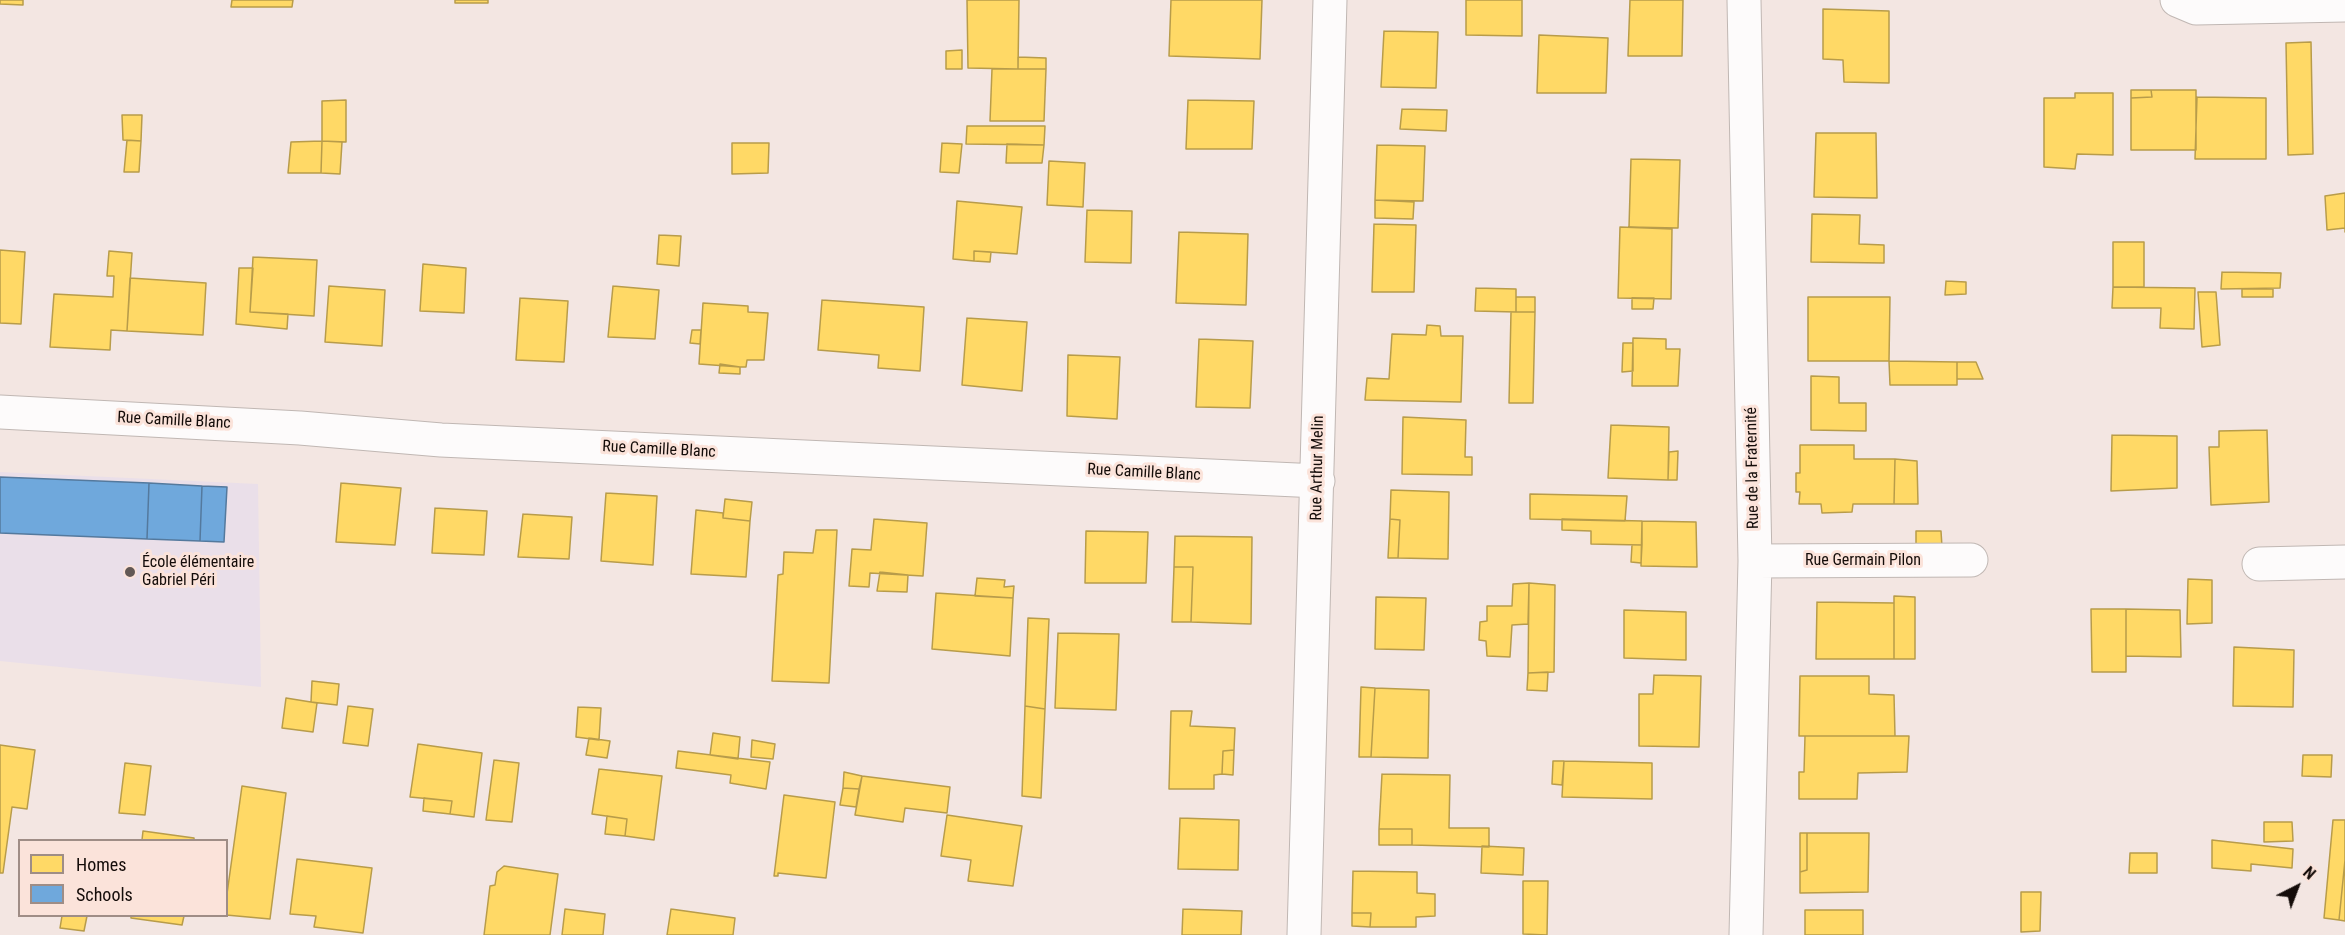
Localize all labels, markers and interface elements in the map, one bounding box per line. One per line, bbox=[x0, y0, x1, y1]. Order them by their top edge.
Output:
street label: Rue de la Fraternité bbox=[1742, 407, 1764, 529]
street label: Rue Camille Blanc bbox=[117, 408, 231, 434]
street label: Rue Arthur Melin bbox=[1307, 415, 1329, 521]
street label: Rue Camille Blanc bbox=[602, 437, 716, 463]
street label: Rue Camille Blanc bbox=[1087, 460, 1201, 486]
street label: Rue Germain Pilon bbox=[1805, 551, 1921, 571]
place label: École élémentaire Gabriel Péri bbox=[142, 553, 254, 591]
marker: École élémentaire Gabriel Péri bbox=[123, 565, 137, 579]
legend bbox=[18, 839, 228, 917]
text: Homes bbox=[76, 854, 126, 875]
north arrow bbox=[2267, 857, 2327, 917]
text: N bbox=[2299, 863, 2319, 884]
text: Schools bbox=[76, 884, 133, 905]

